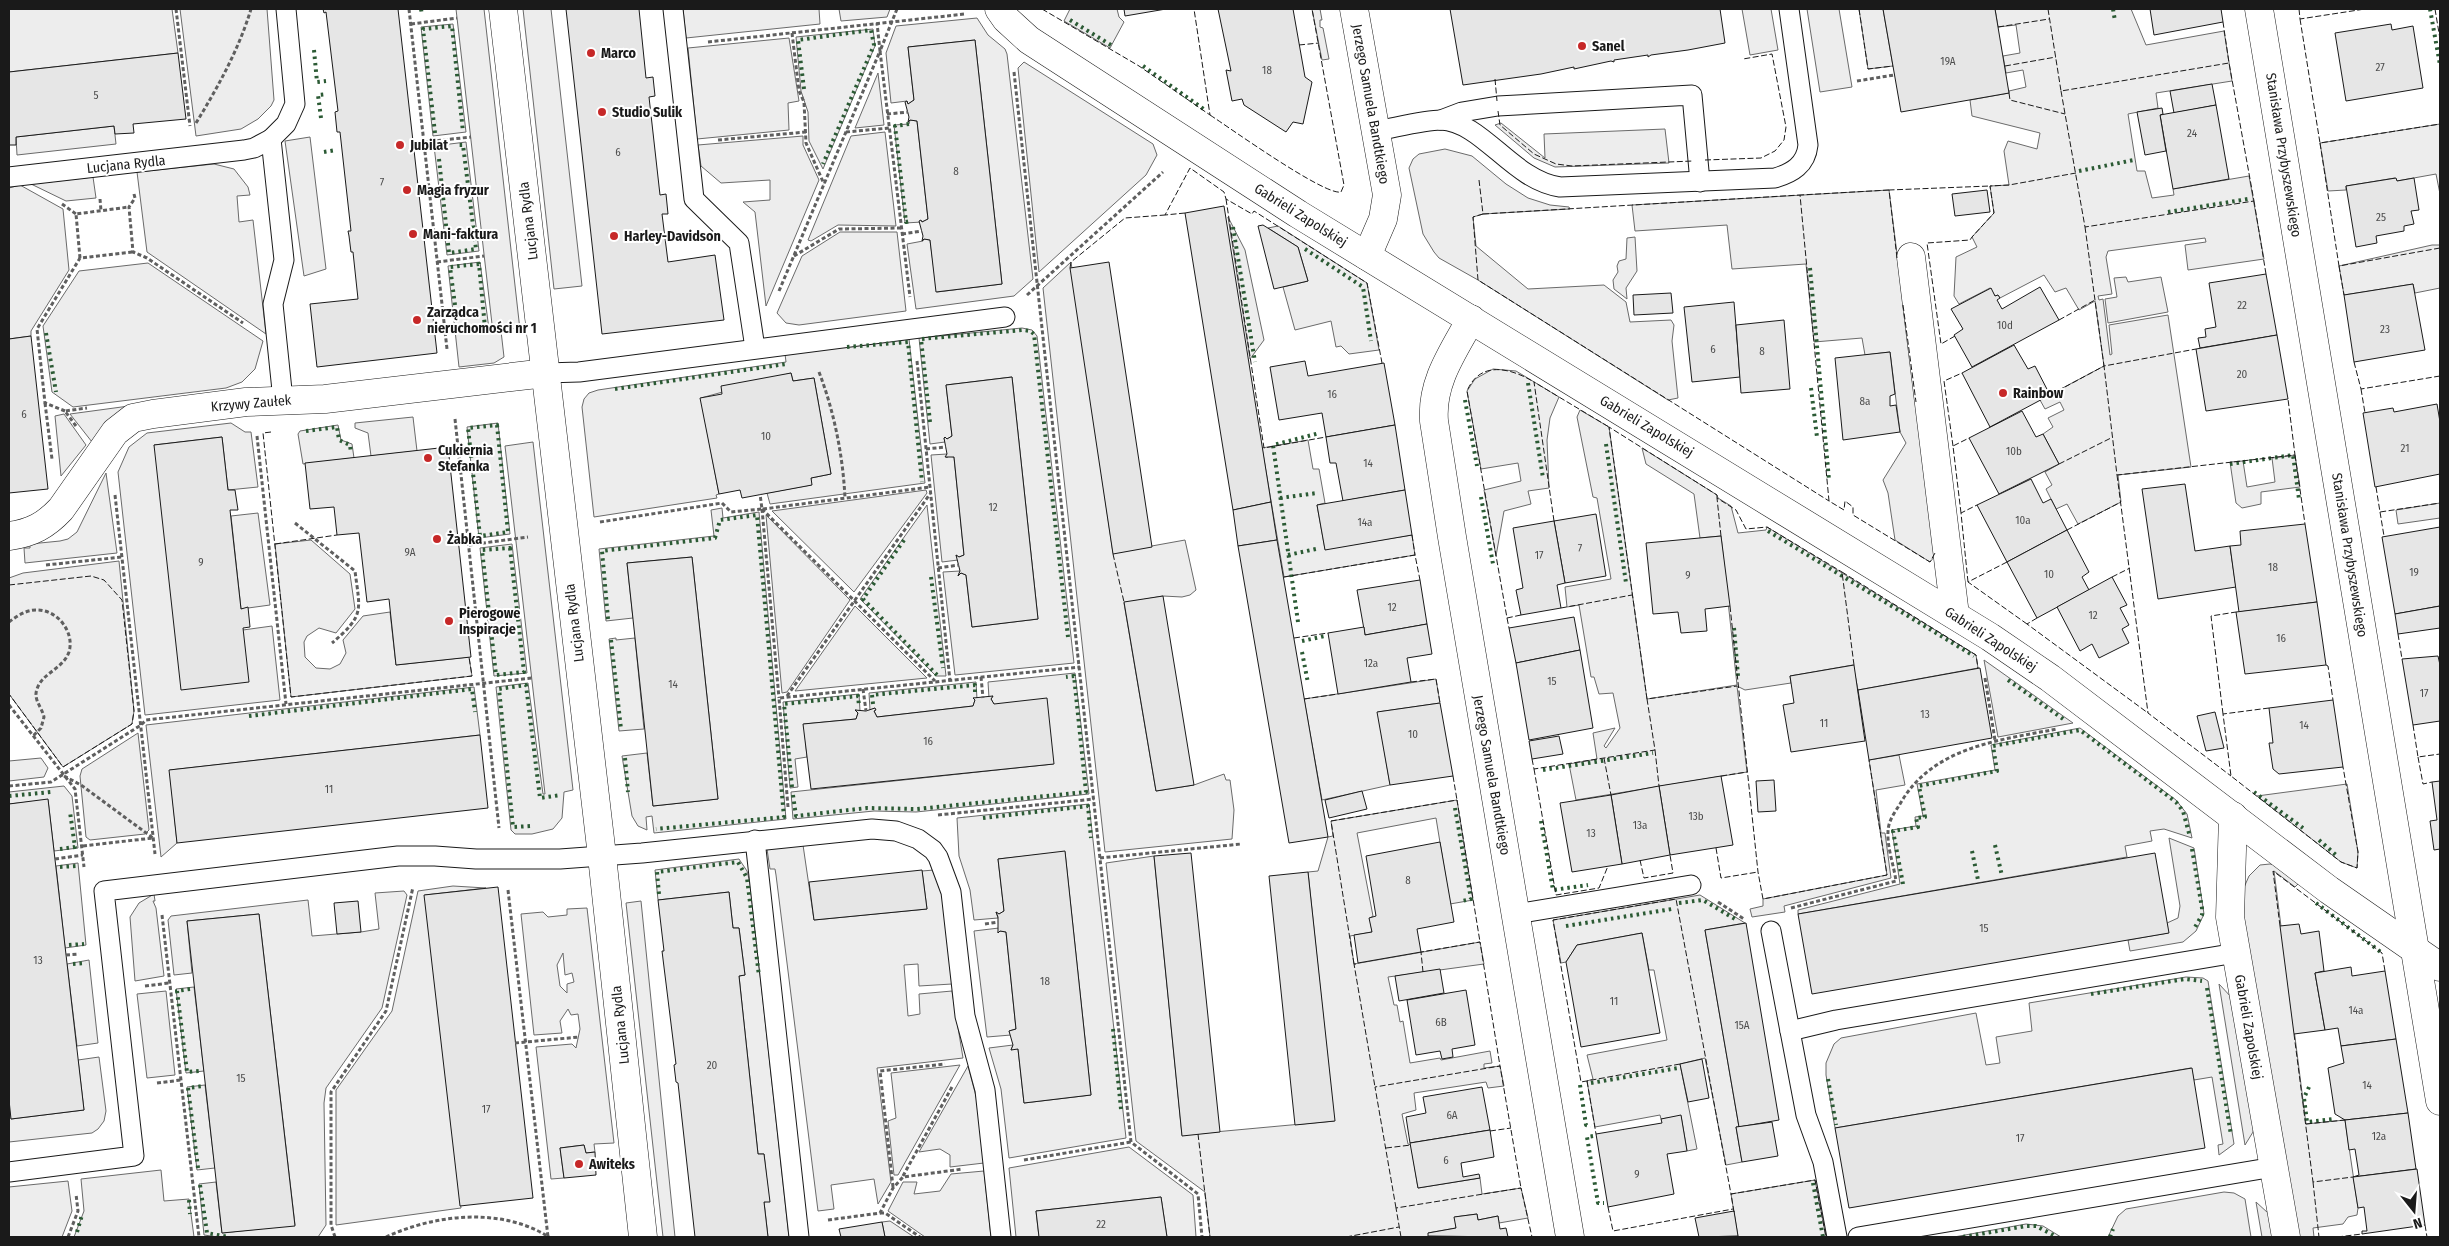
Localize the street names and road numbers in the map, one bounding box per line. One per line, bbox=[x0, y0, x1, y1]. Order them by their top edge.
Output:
street label: Jerzego Samuela Bandtkiego bbox=[1348, 23, 1393, 185]
street label: Stanisława Przybyszewskiego bbox=[2262, 72, 2305, 238]
street label: Lucjana Rydla bbox=[86, 152, 166, 177]
street label: Gabrieli Zapolskiej bbox=[1251, 180, 1350, 251]
street label: Lucjana Rydla bbox=[515, 181, 542, 261]
street label: Krzywy Zaułek bbox=[210, 391, 292, 415]
street label: Gabrieli Zapolskiej bbox=[1597, 392, 1697, 461]
street label: Stanisława Przybyszewskiego bbox=[2328, 472, 2371, 638]
street label: Lucjana Rydla bbox=[561, 583, 588, 663]
street label: Gabrieli Zapolskiej bbox=[1941, 603, 2040, 676]
street label: Jerzego Samuela Bandtkiego bbox=[1469, 694, 1514, 856]
street label: Gabrieli Zapolskiej bbox=[2231, 973, 2266, 1081]
street label: Lucjana Rydla bbox=[608, 985, 633, 1065]

